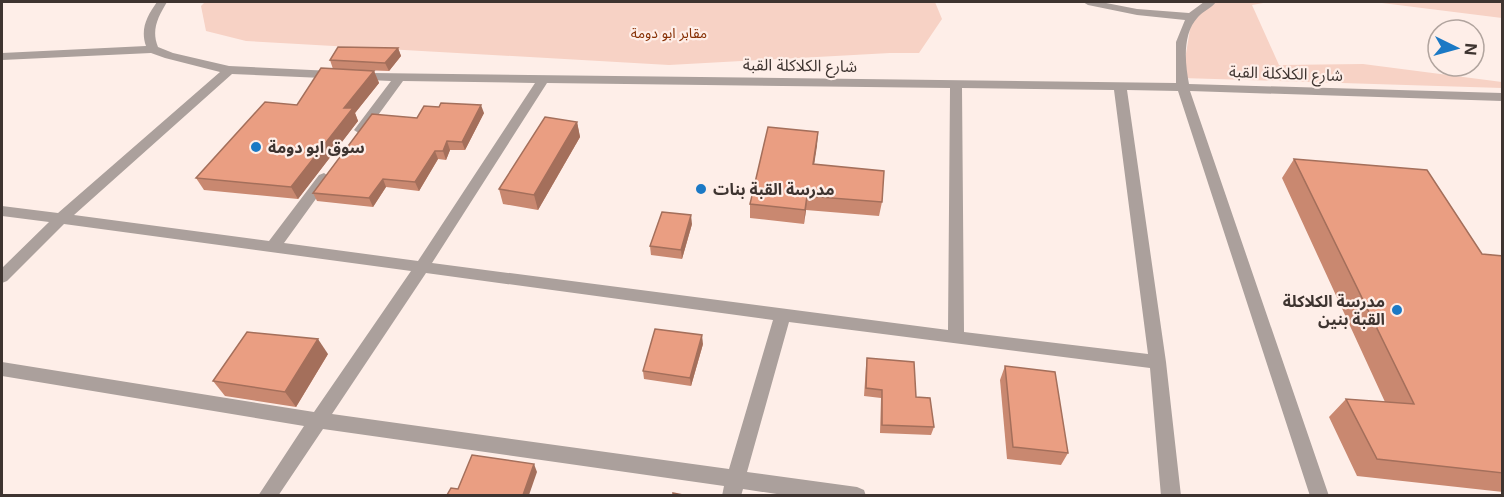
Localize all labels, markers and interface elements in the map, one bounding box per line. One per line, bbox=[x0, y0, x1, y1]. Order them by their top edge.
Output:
north arrow bbox=[1426, 18, 1486, 78]
park label: مقابر ابو دومة bbox=[631, 24, 707, 42]
text: N bbox=[1460, 42, 1481, 56]
street label: شارع الكلاكلة القبة bbox=[743, 54, 857, 79]
street label: شارع الكلاكلة القبة bbox=[1228, 61, 1343, 88]
place label: سوق ابو دومة bbox=[268, 137, 365, 157]
marker: سوق ابو دومة bbox=[249, 140, 263, 154]
place label: مدرسة القبة بنات bbox=[713, 179, 835, 199]
marker: مدرسة القبة بنات bbox=[694, 182, 708, 196]
place label: مدرسة الكلاكلة القبة بنين bbox=[1283, 291, 1385, 329]
marker: مدرسة الكلاكلة القبة بنين bbox=[1390, 303, 1404, 317]

